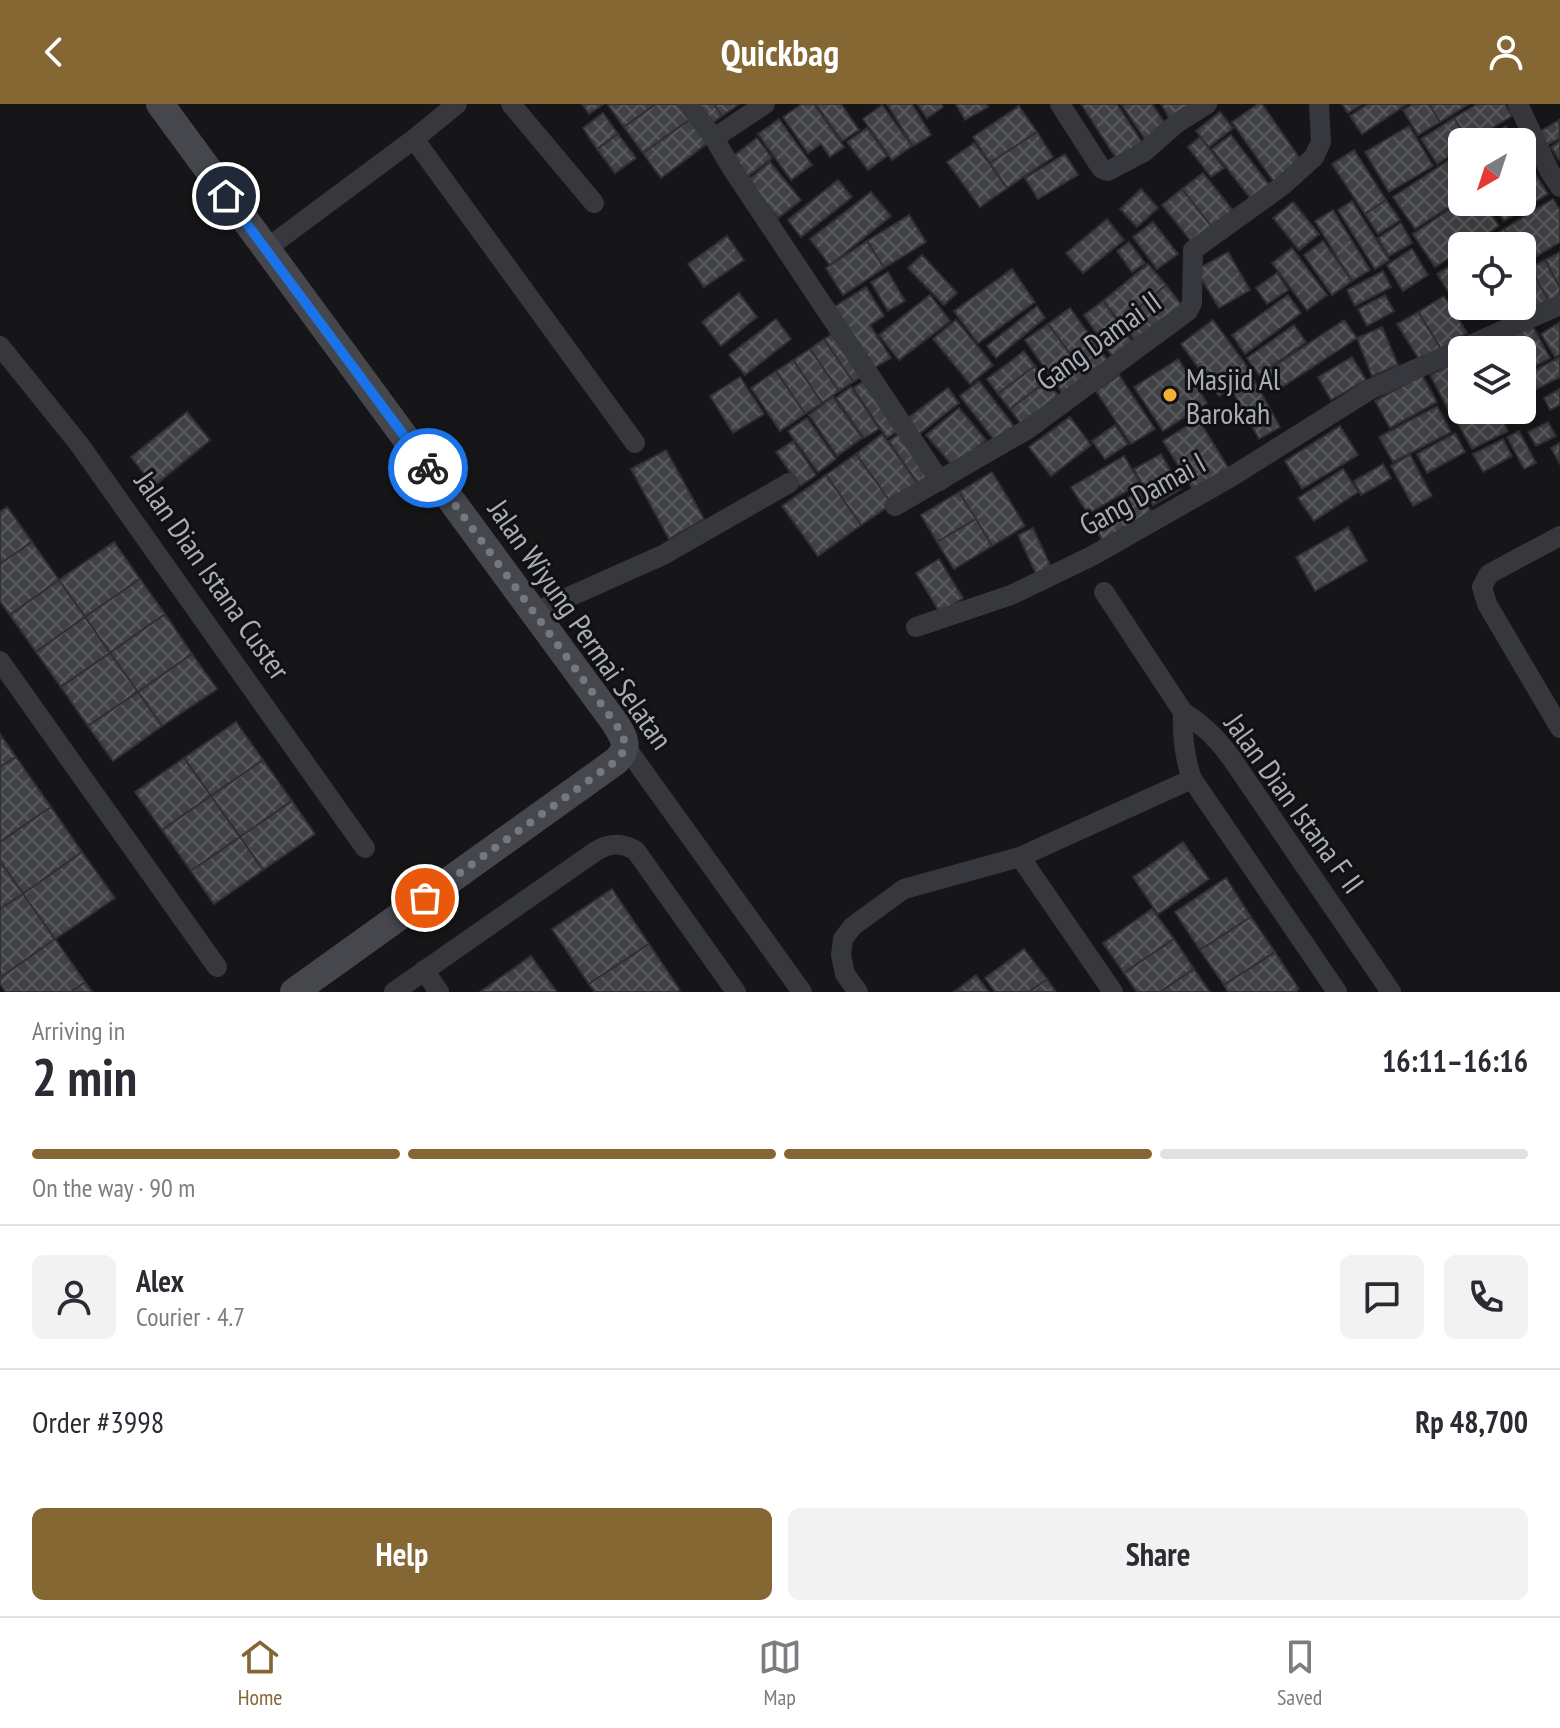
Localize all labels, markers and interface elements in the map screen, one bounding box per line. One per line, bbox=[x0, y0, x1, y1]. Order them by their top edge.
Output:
text: Quickbag bbox=[721, 29, 839, 76]
icon: back bbox=[32, 30, 76, 74]
icon: person bbox=[1484, 30, 1528, 74]
north arrow bbox=[1448, 128, 1536, 216]
map controls bbox=[1448, 128, 1536, 424]
pin bbox=[192, 162, 260, 230]
icon: home bbox=[204, 174, 248, 218]
button: locate bbox=[1448, 232, 1536, 320]
street label: Gang Damai II bbox=[1028, 281, 1168, 399]
button: layers bbox=[1448, 336, 1536, 424]
place label: Masjid Al Barokah bbox=[1186, 359, 1280, 432]
marker: Masjid Al Barokah bbox=[1161, 386, 1179, 404]
courier bbox=[388, 428, 468, 508]
street label: Gang Damai I bbox=[1072, 442, 1212, 544]
icon: bike bbox=[406, 446, 450, 490]
street label: Jalan Dian Istana Custer bbox=[126, 462, 300, 687]
street label: Jalan Wiyung Permai Selatan bbox=[480, 491, 682, 756]
street label: Jalan Dian Istana F II bbox=[1216, 704, 1373, 901]
pin bbox=[391, 864, 459, 932]
icon: bag bbox=[403, 876, 447, 920]
text: Arriving in bbox=[32, 1014, 125, 1047]
text: 16:11–16:16 bbox=[1382, 1041, 1528, 1080]
text: 2 min bbox=[32, 1043, 137, 1110]
text: On the way · 90 m bbox=[32, 1171, 195, 1204]
button: person bbox=[32, 1255, 116, 1339]
button: chat bbox=[1340, 1255, 1424, 1339]
button: phone bbox=[1444, 1255, 1528, 1339]
text: Alex bbox=[136, 1261, 184, 1300]
text: Courier · 4.7 bbox=[136, 1300, 245, 1333]
text: Order #3998 bbox=[32, 1402, 164, 1441]
text: Rp 48,700 bbox=[1415, 1402, 1528, 1441]
button: Help bbox=[32, 1508, 772, 1600]
button: Share bbox=[788, 1508, 1528, 1600]
tab: Home bbox=[238, 1635, 282, 1711]
tab: Map bbox=[758, 1635, 802, 1711]
tab: Saved bbox=[1277, 1635, 1322, 1711]

